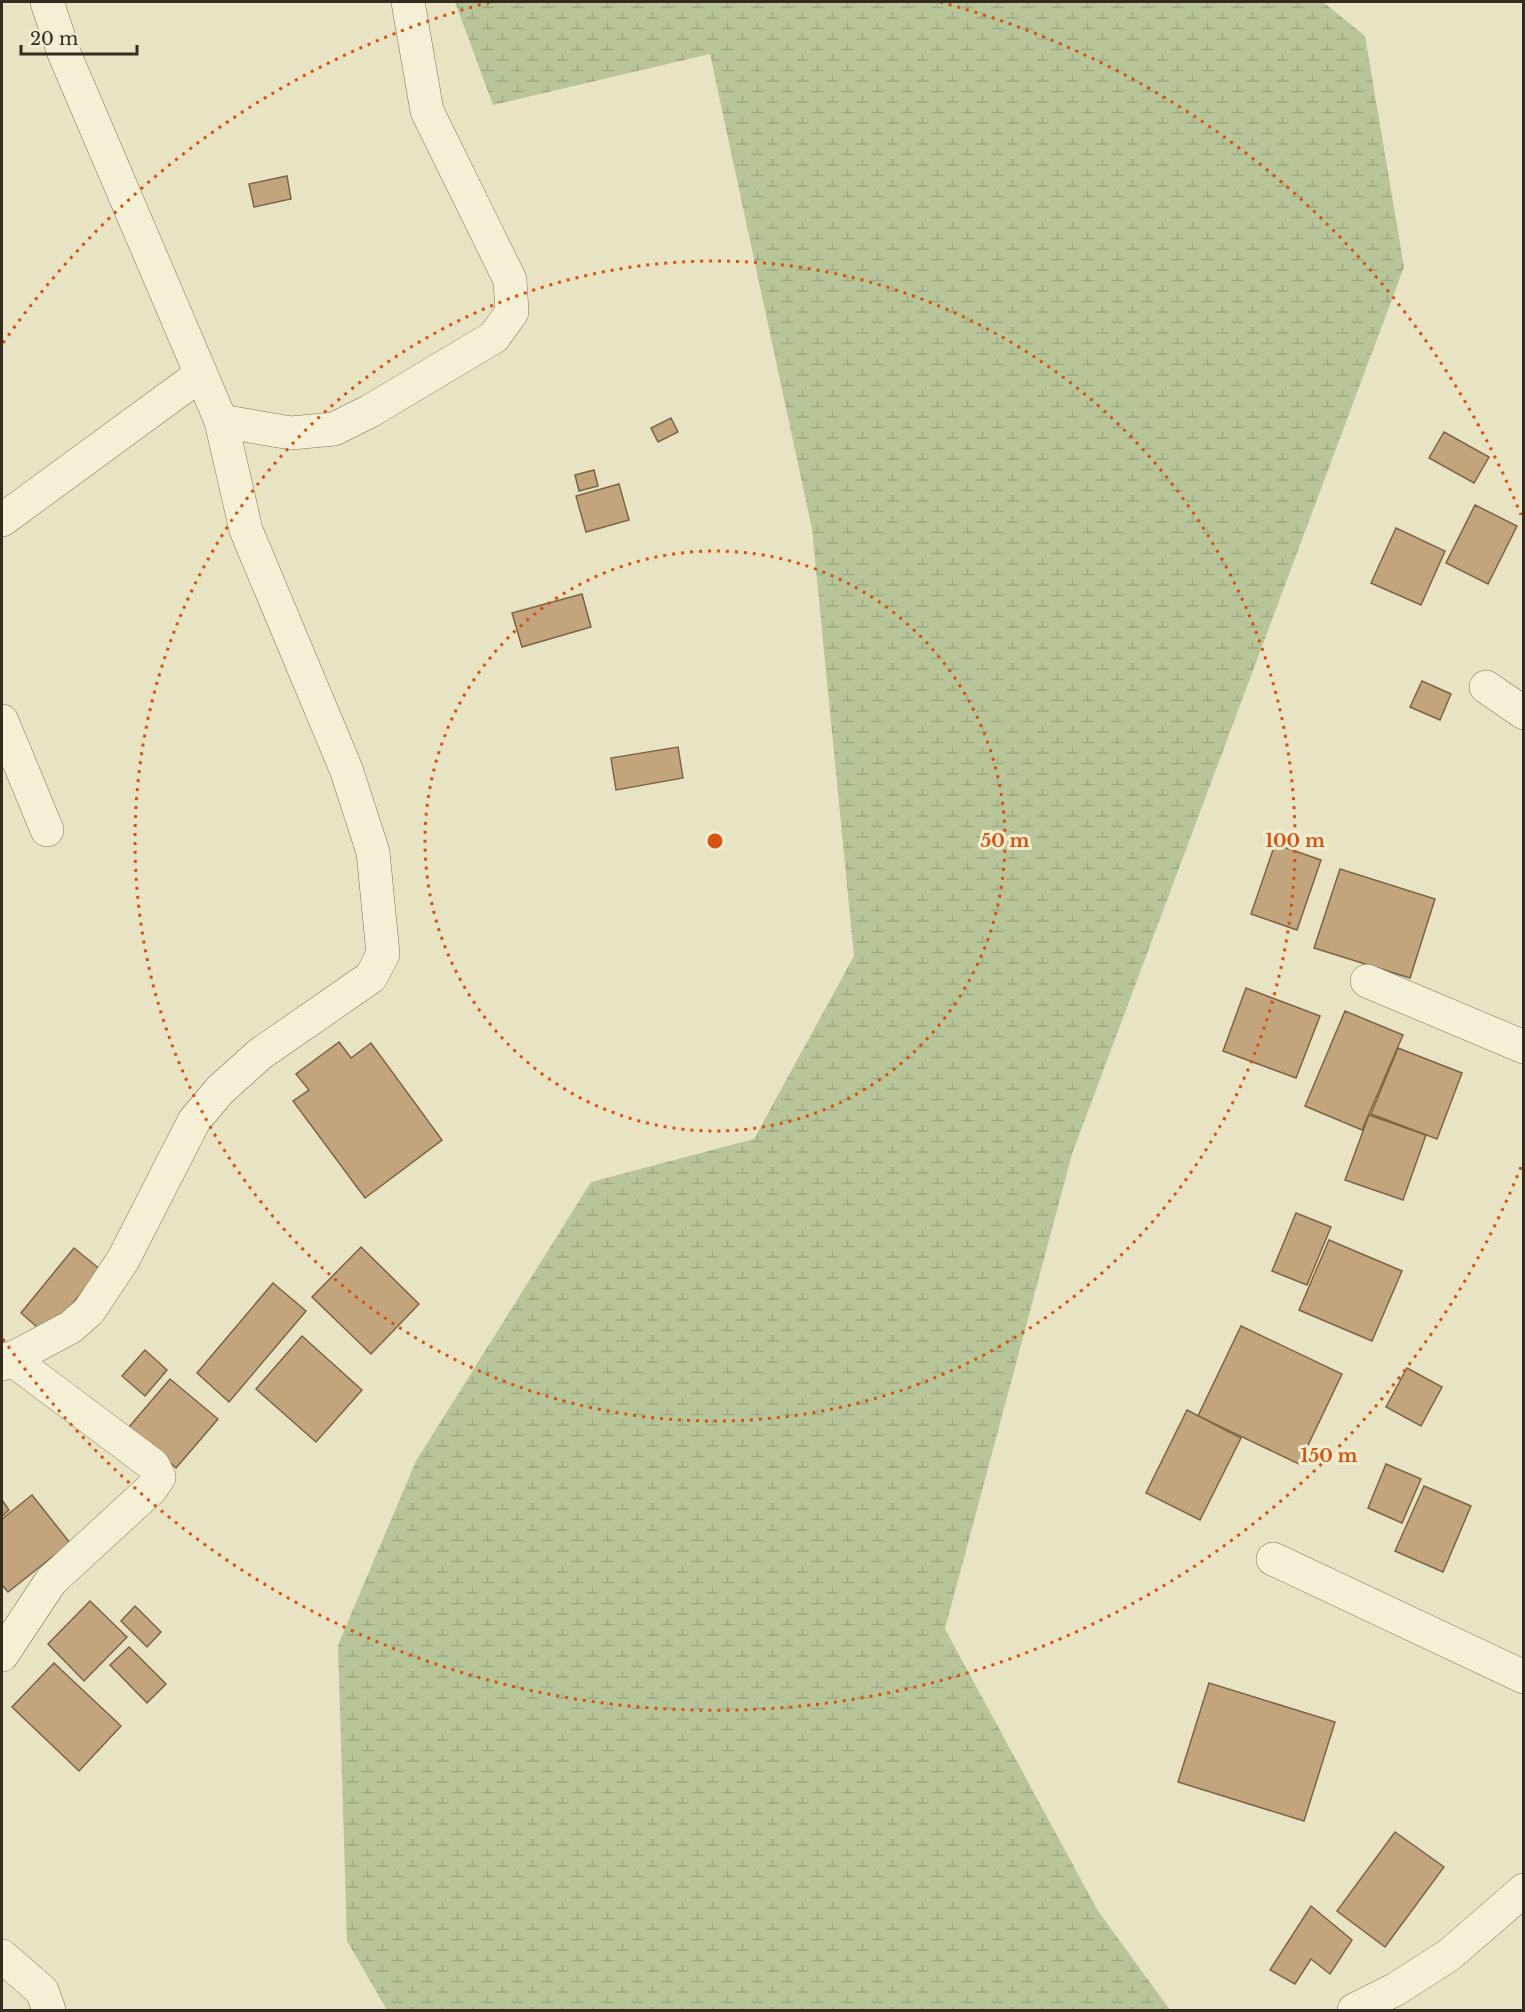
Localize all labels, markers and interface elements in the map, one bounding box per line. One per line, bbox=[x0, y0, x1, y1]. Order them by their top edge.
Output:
scale bar bbox=[21, 18, 136, 56]
text: 20 m bbox=[30, 28, 78, 50]
text: 50 m bbox=[981, 830, 1030, 852]
text: 100 m bbox=[1265, 830, 1325, 852]
centre of rings bbox=[705, 831, 725, 851]
text: 150 m bbox=[1301, 1445, 1358, 1467]

